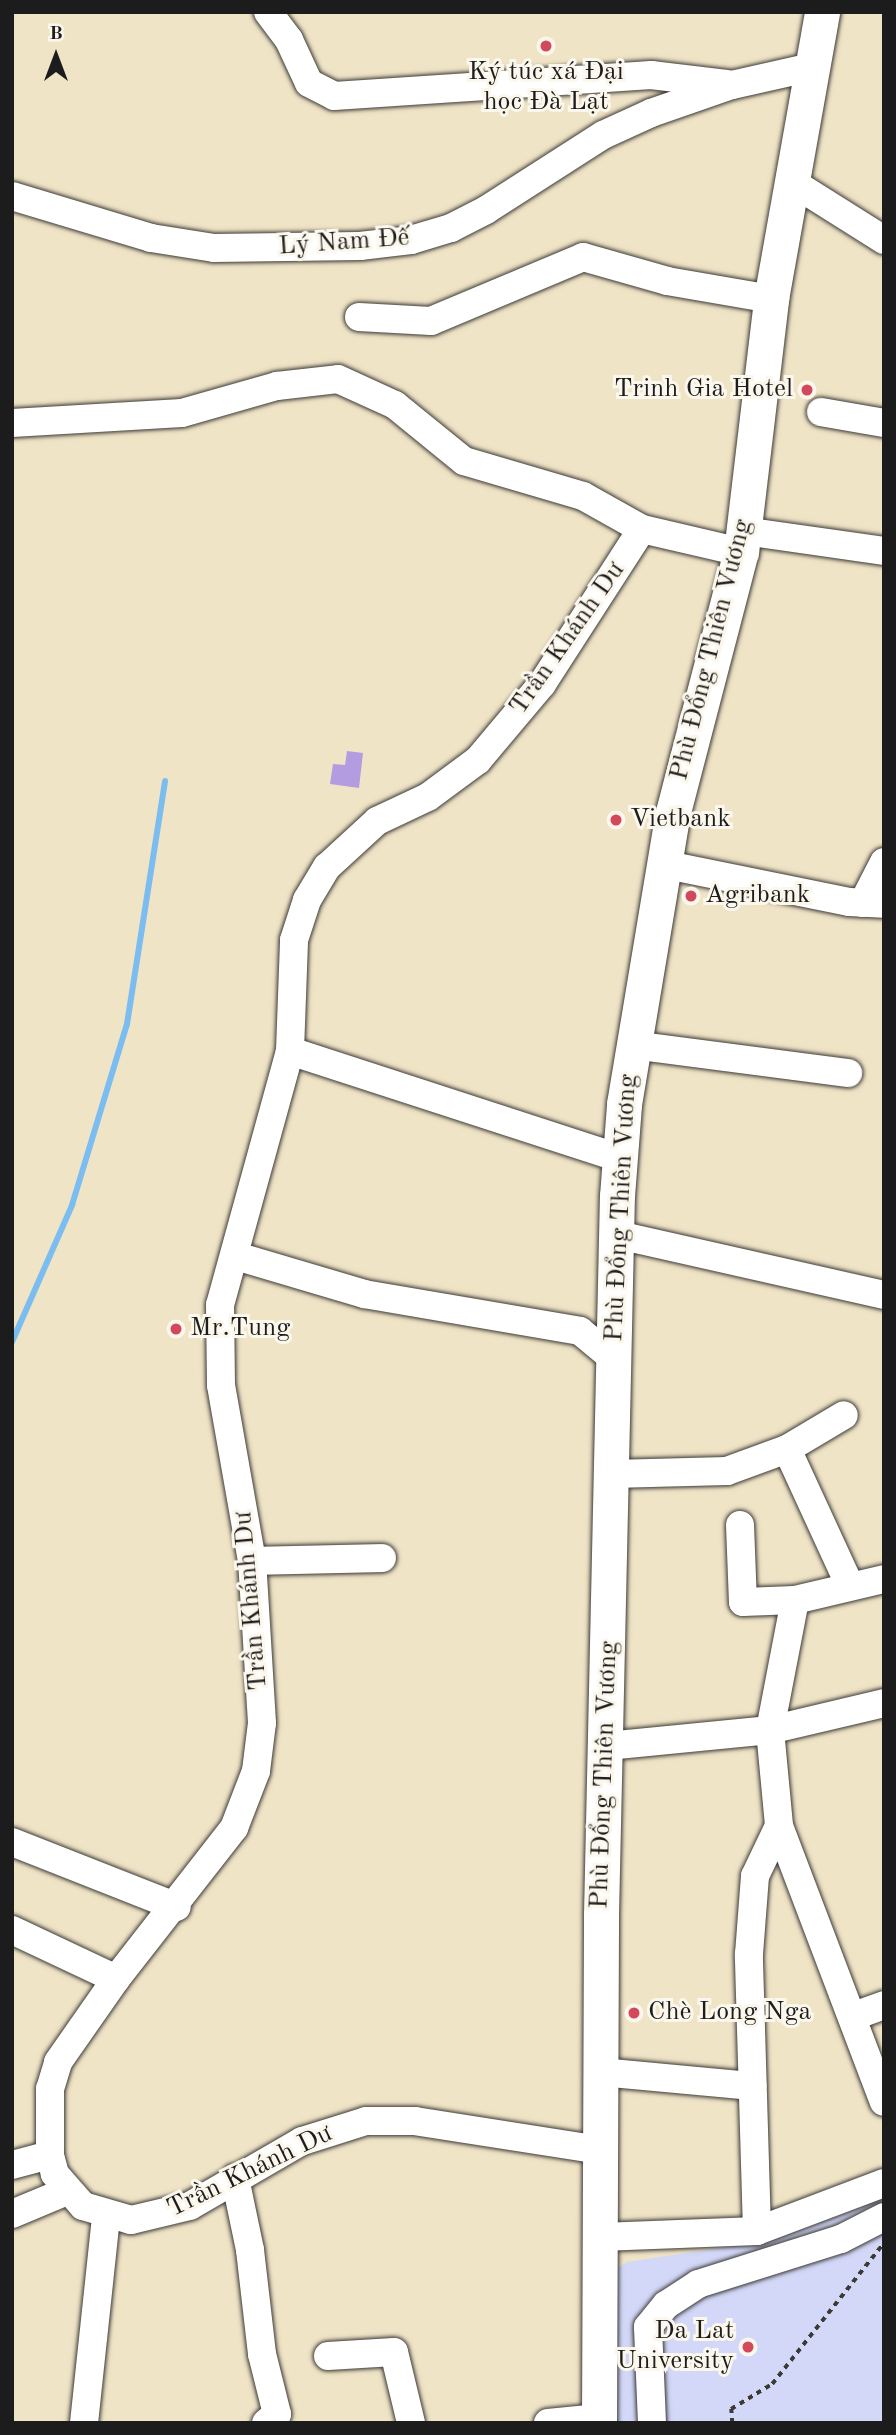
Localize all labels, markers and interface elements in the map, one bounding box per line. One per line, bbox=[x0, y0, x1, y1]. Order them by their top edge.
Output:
north arrow bbox=[21, 21, 91, 91]
text: B bbox=[49, 25, 63, 44]
marker: Ký túc xá Đại học Đà Lạt bbox=[538, 38, 554, 54]
place label: Ký túc xá Đại học Đà Lạt bbox=[468, 57, 624, 119]
street label: Lý Nam Đế bbox=[277, 223, 411, 263]
place label: Trinh Gia Hotel bbox=[614, 374, 793, 406]
marker: Trinh Gia Hotel bbox=[799, 382, 815, 398]
street label: Phù Đổng Thiên Vương bbox=[664, 516, 760, 784]
street label: Trần Khánh Dư bbox=[504, 556, 632, 722]
place label: Vietbank bbox=[630, 804, 731, 836]
marker: Vietbank bbox=[608, 812, 624, 828]
place label: Agribank bbox=[705, 880, 810, 912]
marker: Agribank bbox=[683, 888, 699, 904]
street label: Phù Đổng Thiên Vương bbox=[599, 1073, 645, 1343]
place label: Mr.Tung bbox=[190, 1313, 290, 1345]
marker: Mr.Tung bbox=[168, 1321, 184, 1337]
street label: Trần Khánh Dư bbox=[229, 1510, 275, 1692]
street label: Phù Đổng Thiên Vương bbox=[585, 1641, 625, 1909]
place label: Chè Long Nga bbox=[648, 1997, 811, 2029]
marker: Chè Long Nga bbox=[626, 2005, 642, 2021]
street label: Trần Khánh Dư bbox=[162, 2119, 338, 2225]
place label: Da Lat University bbox=[616, 2316, 734, 2378]
marker: Da Lat University bbox=[740, 2339, 756, 2355]

